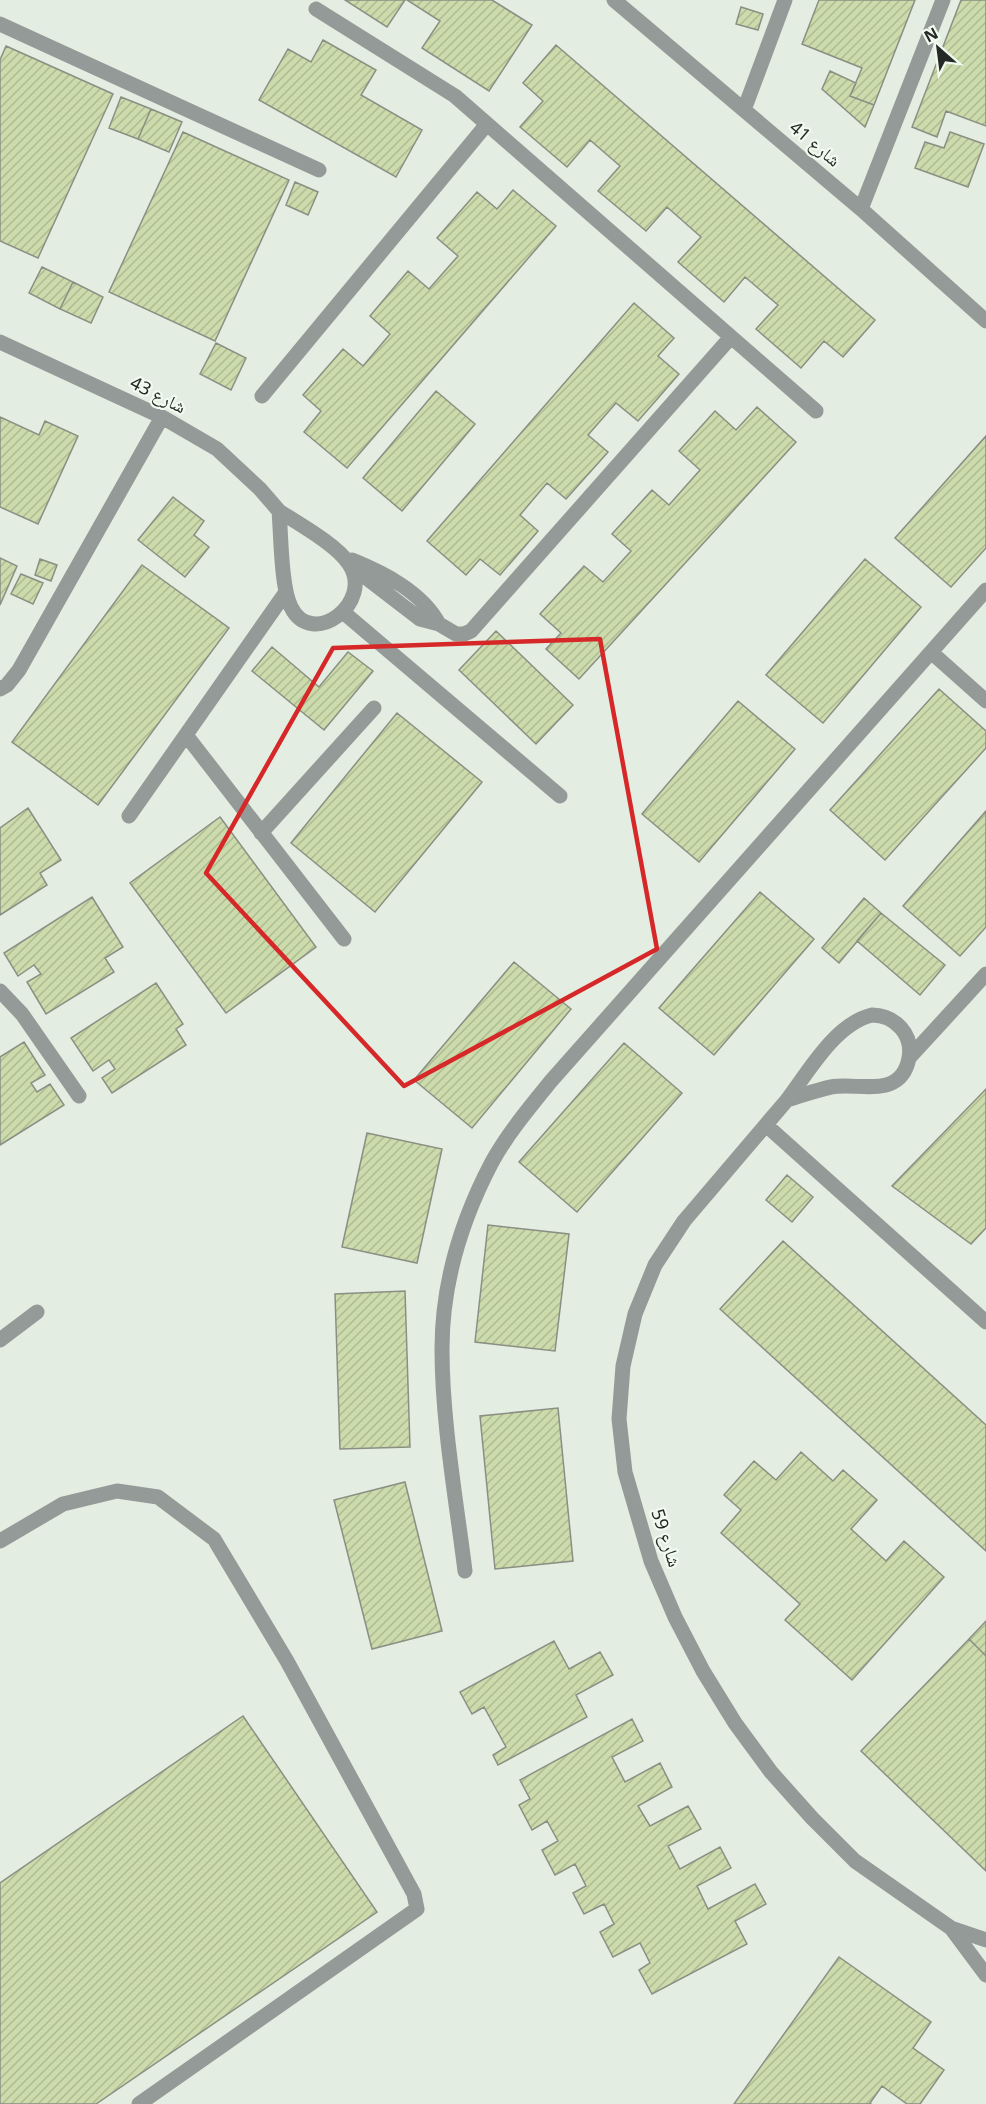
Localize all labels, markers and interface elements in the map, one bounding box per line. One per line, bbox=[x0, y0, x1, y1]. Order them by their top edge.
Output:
north arrow bbox=[908, 18, 968, 78]
text: N bbox=[920, 22, 942, 48]
street label: شارع 41 bbox=[785, 115, 846, 172]
street label: شارع 43 bbox=[126, 370, 190, 418]
street label: شارع 59 bbox=[646, 1506, 688, 1570]

